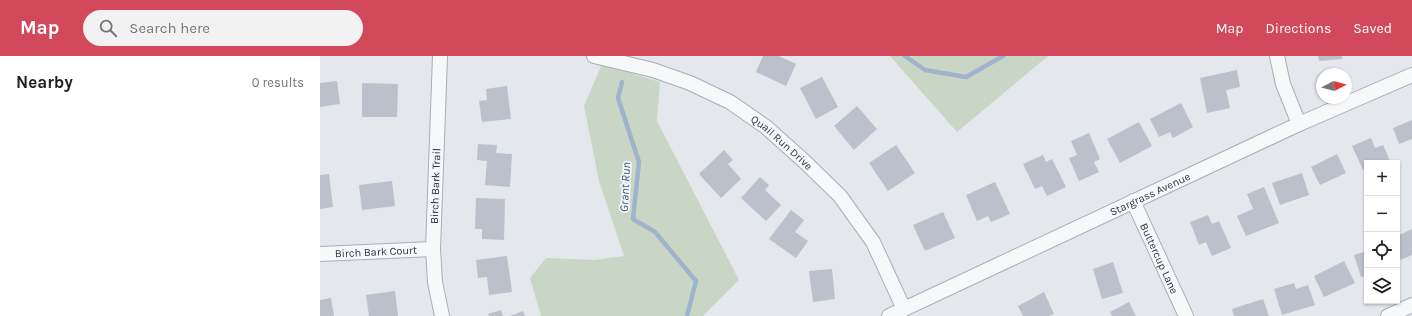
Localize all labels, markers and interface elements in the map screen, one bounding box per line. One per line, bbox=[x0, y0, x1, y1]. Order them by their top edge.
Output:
search box bbox=[83, 10, 363, 46]
text: Map bbox=[20, 17, 59, 39]
icon: search bbox=[97, 17, 119, 39]
text: Search here bbox=[129, 19, 210, 37]
text: Map bbox=[1216, 20, 1244, 37]
text: Directions bbox=[1266, 20, 1331, 37]
text: Saved bbox=[1353, 20, 1392, 37]
north arrow bbox=[1316, 68, 1352, 104]
text: Nearby bbox=[16, 72, 73, 92]
text: 0 results bbox=[252, 75, 304, 90]
street label: Quail Run Drive bbox=[748, 113, 815, 173]
street label: Birch Bark Trail bbox=[428, 148, 443, 224]
map controls bbox=[1364, 160, 1400, 304]
button: + bbox=[1364, 160, 1400, 196]
water label: Grant Run bbox=[617, 162, 633, 212]
street label: Stargrass Avenue bbox=[1108, 170, 1193, 219]
button: − bbox=[1364, 196, 1400, 232]
street label: Buttercup Lane bbox=[1137, 221, 1181, 296]
button: locate bbox=[1364, 232, 1400, 268]
street label: Birch Bark Court bbox=[335, 244, 417, 260]
button: layers bbox=[1364, 268, 1400, 304]

